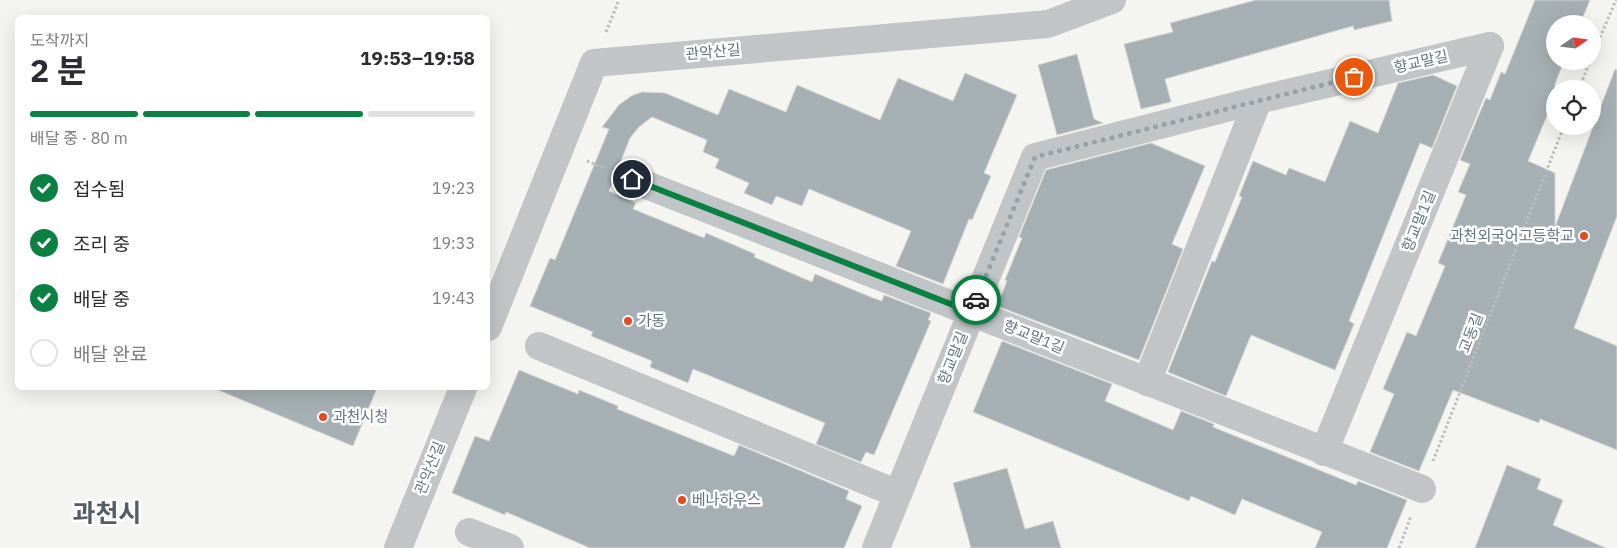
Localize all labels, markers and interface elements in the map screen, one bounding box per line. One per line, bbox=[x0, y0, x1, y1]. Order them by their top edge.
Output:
north arrow bbox=[1546, 15, 1601, 70]
map controls bbox=[1546, 15, 1601, 135]
text: 도착까지 bbox=[30, 30, 89, 50]
street label: 관악산길 bbox=[685, 40, 741, 63]
text: 19:53–19:58 bbox=[360, 46, 475, 70]
street label: 향교말길 bbox=[1392, 46, 1450, 77]
text: 2 분 bbox=[30, 49, 86, 91]
pin bbox=[1333, 56, 1375, 98]
icon: bag bbox=[1340, 63, 1368, 91]
button: locate bbox=[1546, 80, 1601, 135]
text: 배달 중 · 80 m bbox=[30, 128, 128, 148]
pin bbox=[611, 158, 653, 200]
icon: home bbox=[618, 165, 646, 193]
icon: check bbox=[30, 174, 58, 202]
text: 접수됨 bbox=[73, 177, 125, 201]
text: 19:23 bbox=[432, 178, 475, 198]
street label: 향교말1길 bbox=[1398, 187, 1439, 254]
place label: 과천외국어고등학교 bbox=[1450, 226, 1574, 245]
icon: check bbox=[30, 229, 58, 257]
marker: 과천외국어고등학교 bbox=[1578, 230, 1590, 242]
text: 조리 중 bbox=[73, 232, 130, 256]
text: 19:33 bbox=[432, 233, 475, 253]
courier bbox=[951, 275, 1001, 325]
icon: check bbox=[30, 284, 58, 312]
icon: car bbox=[962, 286, 990, 314]
text: 배달 중 bbox=[73, 287, 130, 311]
text: 19:43 bbox=[432, 288, 475, 308]
street label: 교동길 bbox=[1454, 310, 1487, 356]
place label: 가동 bbox=[638, 311, 666, 330]
marker: 가동 bbox=[622, 315, 634, 327]
street label: 향교말1길 bbox=[1001, 316, 1068, 357]
street label: 향교말길 bbox=[933, 329, 972, 387]
text: 배달 완료 bbox=[73, 342, 147, 366]
place label: 과천시청 bbox=[333, 407, 388, 426]
marker: 과천시청 bbox=[317, 411, 329, 423]
street label: 관악산길 bbox=[410, 439, 449, 497]
place label: 베나하우스 bbox=[692, 490, 761, 509]
marker: 베나하우스 bbox=[676, 494, 688, 506]
district label: 과천시 bbox=[72, 496, 142, 529]

